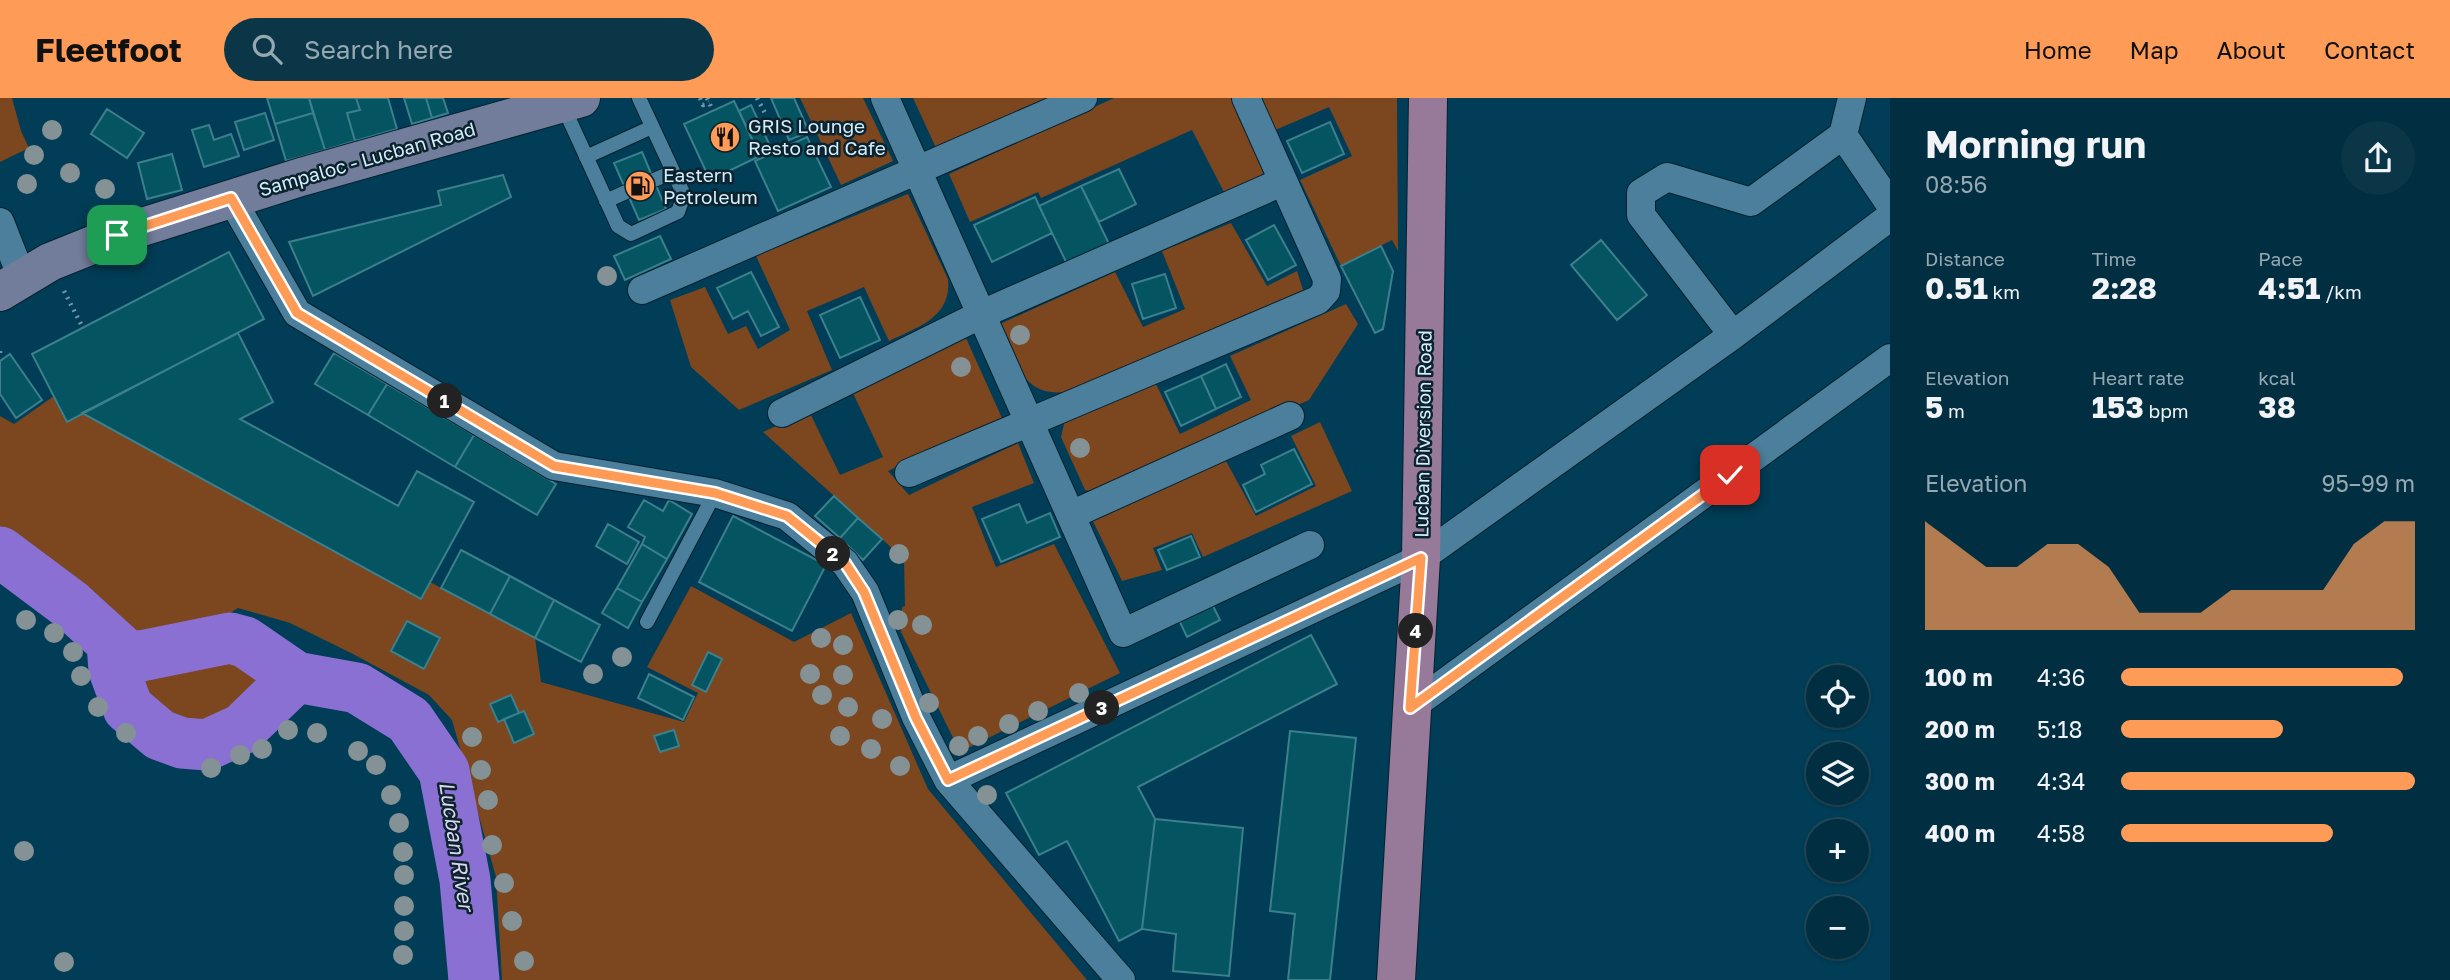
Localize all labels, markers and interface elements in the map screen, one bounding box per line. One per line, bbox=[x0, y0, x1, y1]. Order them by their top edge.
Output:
search box bbox=[224, 18, 714, 81]
text: Fleetfoot bbox=[35, 30, 182, 69]
icon: search bbox=[248, 30, 286, 68]
text: Search here bbox=[304, 34, 453, 65]
text: Home bbox=[2024, 35, 2092, 64]
text: Map bbox=[2130, 35, 2179, 64]
text: About bbox=[2217, 35, 2286, 64]
text: Contact bbox=[2324, 35, 2415, 64]
place label: GRIS Lounge Resto and Cafe bbox=[748, 114, 886, 159]
street label: Sampaloc - Lucban Road bbox=[256, 117, 478, 200]
restaurant icon: GRIS Lounge Resto and Cafe bbox=[708, 120, 742, 154]
text: Morning run bbox=[1925, 121, 2146, 166]
button: share bbox=[2341, 121, 2415, 195]
place label: Eastern Petroleum bbox=[663, 163, 758, 208]
fuel station icon: Eastern Petroleum bbox=[623, 169, 657, 203]
text: 08:56 bbox=[1925, 170, 1987, 198]
pin bbox=[87, 205, 147, 265]
icon: arrive bbox=[98, 216, 136, 254]
text: Distance bbox=[1925, 247, 2005, 270]
text: Time bbox=[2092, 247, 2136, 270]
text: Pace bbox=[2258, 247, 2303, 270]
text: 0.51 bbox=[1925, 270, 1988, 306]
text: 2:28 bbox=[2092, 270, 2157, 306]
text: 4:51 bbox=[2258, 270, 2320, 306]
text: km bbox=[1988, 280, 2020, 303]
text: /km bbox=[2320, 280, 2362, 303]
street label: Lucban Diversion Road bbox=[1409, 330, 1436, 538]
text: Elevation bbox=[1925, 366, 2010, 389]
text: Heart rate bbox=[2092, 366, 2184, 389]
text: kcal bbox=[2258, 366, 2296, 389]
pin: 1 bbox=[428, 384, 462, 418]
text: 1 bbox=[440, 389, 449, 412]
text: 5 bbox=[1925, 389, 1943, 425]
text: 153 bbox=[2092, 389, 2144, 425]
text: 38 bbox=[2258, 389, 2296, 425]
text: m bbox=[1943, 399, 1965, 422]
text: bpm bbox=[2144, 399, 2189, 422]
pin bbox=[1700, 445, 1760, 505]
icon: check bbox=[1711, 456, 1749, 494]
text: Elevation bbox=[1925, 469, 2027, 497]
text: 95–99 m bbox=[2322, 469, 2415, 497]
pin: 2 bbox=[816, 536, 850, 572]
text: 2 bbox=[827, 542, 838, 565]
pin: 4 bbox=[1398, 614, 1434, 648]
text: 4 bbox=[1410, 619, 1421, 642]
text: 100 m bbox=[1925, 663, 1993, 691]
text: 4:36 bbox=[2037, 663, 2085, 691]
map controls bbox=[1806, 665, 1869, 959]
button: locate bbox=[1806, 665, 1869, 728]
pin: 3 bbox=[1084, 690, 1120, 726]
text: 3 bbox=[1096, 696, 1107, 719]
text: 200 m bbox=[1925, 715, 1995, 743]
text: 5:18 bbox=[2037, 715, 2082, 743]
button: layers bbox=[1806, 742, 1869, 805]
text: 300 m bbox=[1925, 767, 1995, 795]
text: 4:34 bbox=[2037, 767, 2085, 795]
water label: Lucban River bbox=[434, 779, 480, 915]
button: + bbox=[1806, 819, 1869, 882]
text: 400 m bbox=[1925, 819, 1995, 847]
text: 4:58 bbox=[2037, 819, 2085, 847]
button: − bbox=[1806, 896, 1869, 959]

